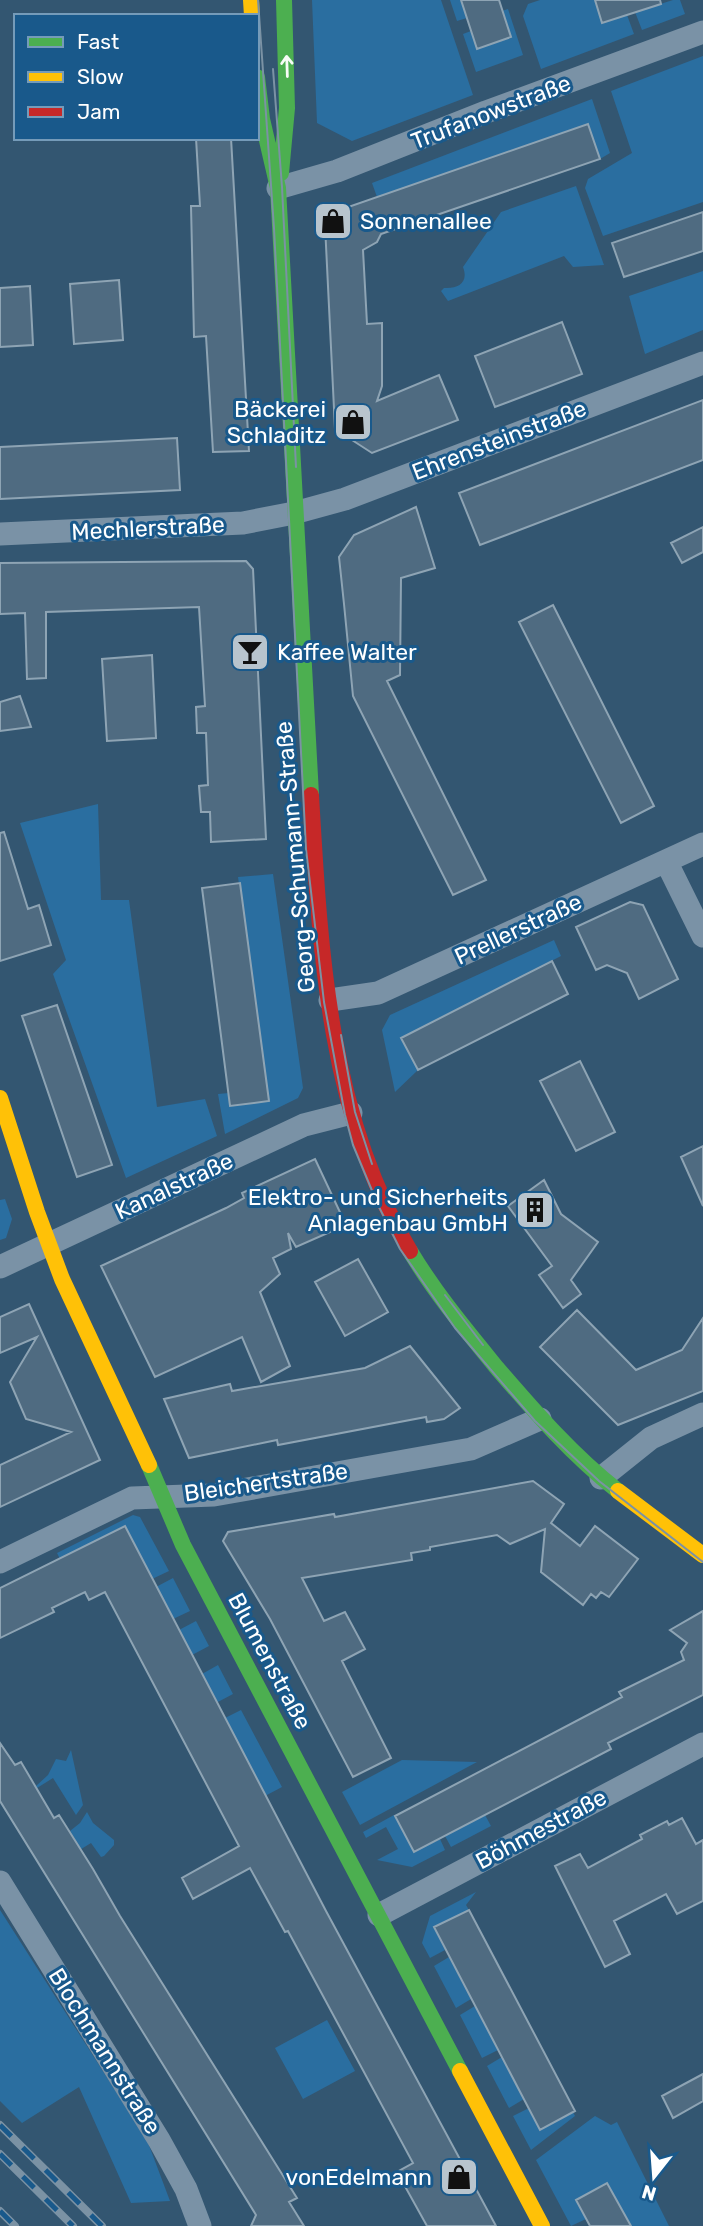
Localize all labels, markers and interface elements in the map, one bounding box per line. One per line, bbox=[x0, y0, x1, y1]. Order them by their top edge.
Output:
legend bbox=[14, 14, 259, 140]
text: Fast bbox=[77, 29, 119, 54]
one-way arrow bbox=[281, 54, 294, 77]
text: Slow bbox=[77, 64, 124, 89]
street label: Trufanowstraße bbox=[407, 69, 575, 155]
text: Jam bbox=[77, 99, 121, 124]
shop icon: Sonnenallee bbox=[312, 200, 354, 242]
place label: Sonnenallee bbox=[360, 207, 492, 235]
street label: Ehrensteinstraße bbox=[408, 394, 590, 486]
place label: Bäckerei Schladitz bbox=[227, 395, 326, 449]
shop icon: Bäckerei Schladitz bbox=[332, 401, 374, 443]
street label: Mechlerstraße bbox=[71, 510, 225, 546]
bar icon: Kaffee Walter bbox=[229, 631, 271, 673]
place label: Kaffee Walter bbox=[277, 638, 417, 666]
street label: Georg-Schumann-Straße bbox=[269, 720, 321, 994]
street label: Prellerstraße bbox=[450, 887, 586, 971]
street label: Kanalstraße bbox=[111, 1146, 237, 1226]
place label: Elektro- und Sicherheits Anlagenbau GmbH bbox=[248, 1183, 508, 1237]
building icon: Elektro- und Sicherheits Anlagenbau GmbH bbox=[514, 1189, 556, 1231]
street label: Bleichertstraße bbox=[182, 1457, 350, 1507]
street label: Blumenstraße bbox=[222, 1588, 318, 1734]
street label: Böhmestraße bbox=[471, 1783, 611, 1875]
street label: Blochmannstraße bbox=[43, 1963, 167, 2139]
north arrow bbox=[619, 2142, 689, 2212]
shop icon: vonEdelmann bbox=[438, 2156, 480, 2198]
place label: vonEdelmann bbox=[286, 2163, 432, 2191]
text: N bbox=[639, 2180, 659, 2206]

